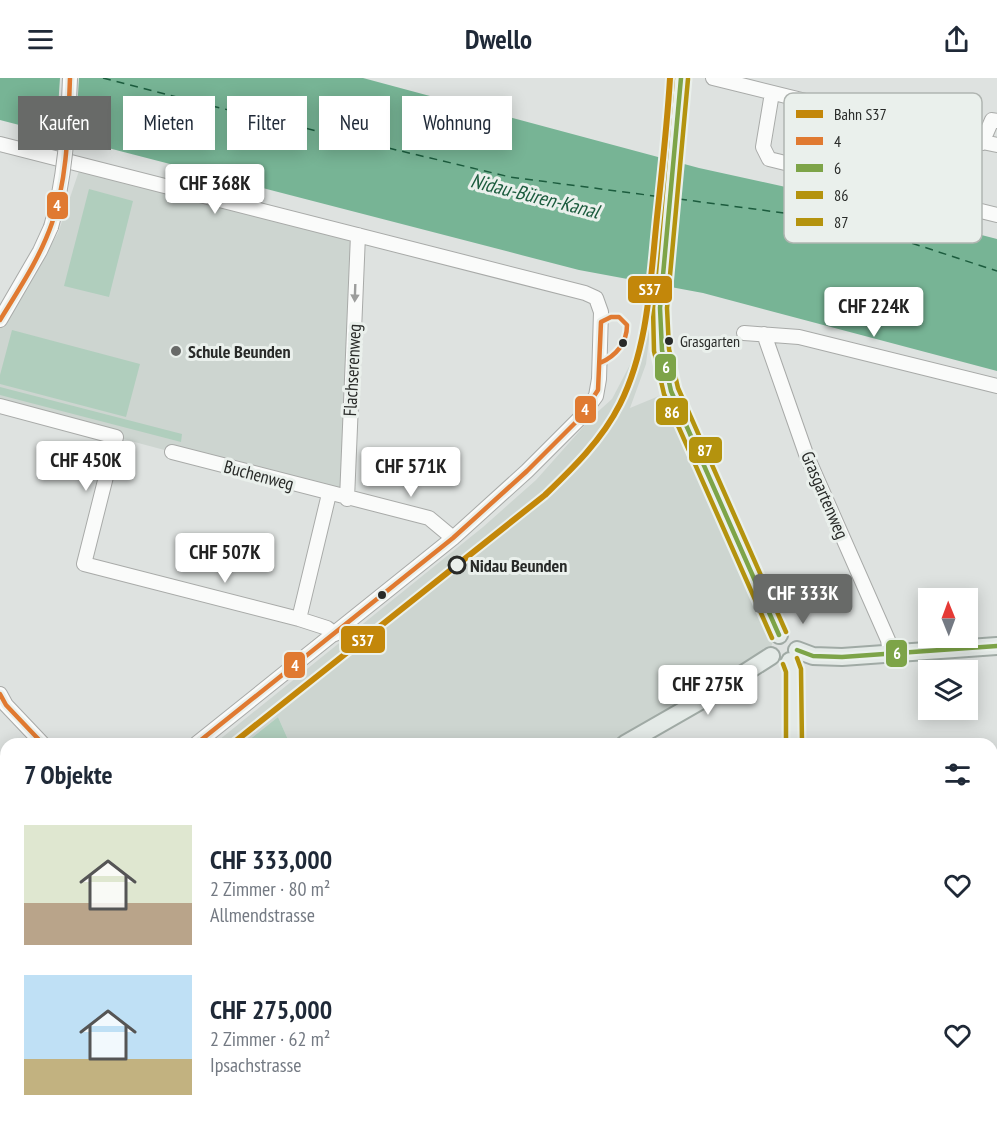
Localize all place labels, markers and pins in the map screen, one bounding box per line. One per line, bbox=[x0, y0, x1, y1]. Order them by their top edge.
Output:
pin: CHF 368K bbox=[153, 164, 277, 215]
pin: CHF 224K bbox=[812, 287, 936, 338]
place label: Grasgarten bbox=[680, 331, 740, 351]
marker: Grasgarten bbox=[663, 335, 675, 347]
unlabelled marker bbox=[617, 337, 629, 349]
place label: Schule Beunden bbox=[188, 340, 291, 363]
marker: Schule Beunden bbox=[169, 344, 183, 358]
pin: CHF 450K bbox=[24, 441, 148, 492]
pin: CHF 571K bbox=[349, 447, 473, 498]
pin: CHF 507K bbox=[163, 533, 287, 584]
place label: Nidau Beunden bbox=[470, 554, 567, 577]
marker: Nidau Beunden bbox=[448, 556, 466, 574]
pin: CHF 333K bbox=[741, 574, 865, 625]
unlabelled marker bbox=[376, 589, 388, 601]
pin: CHF 275K bbox=[646, 665, 770, 716]

